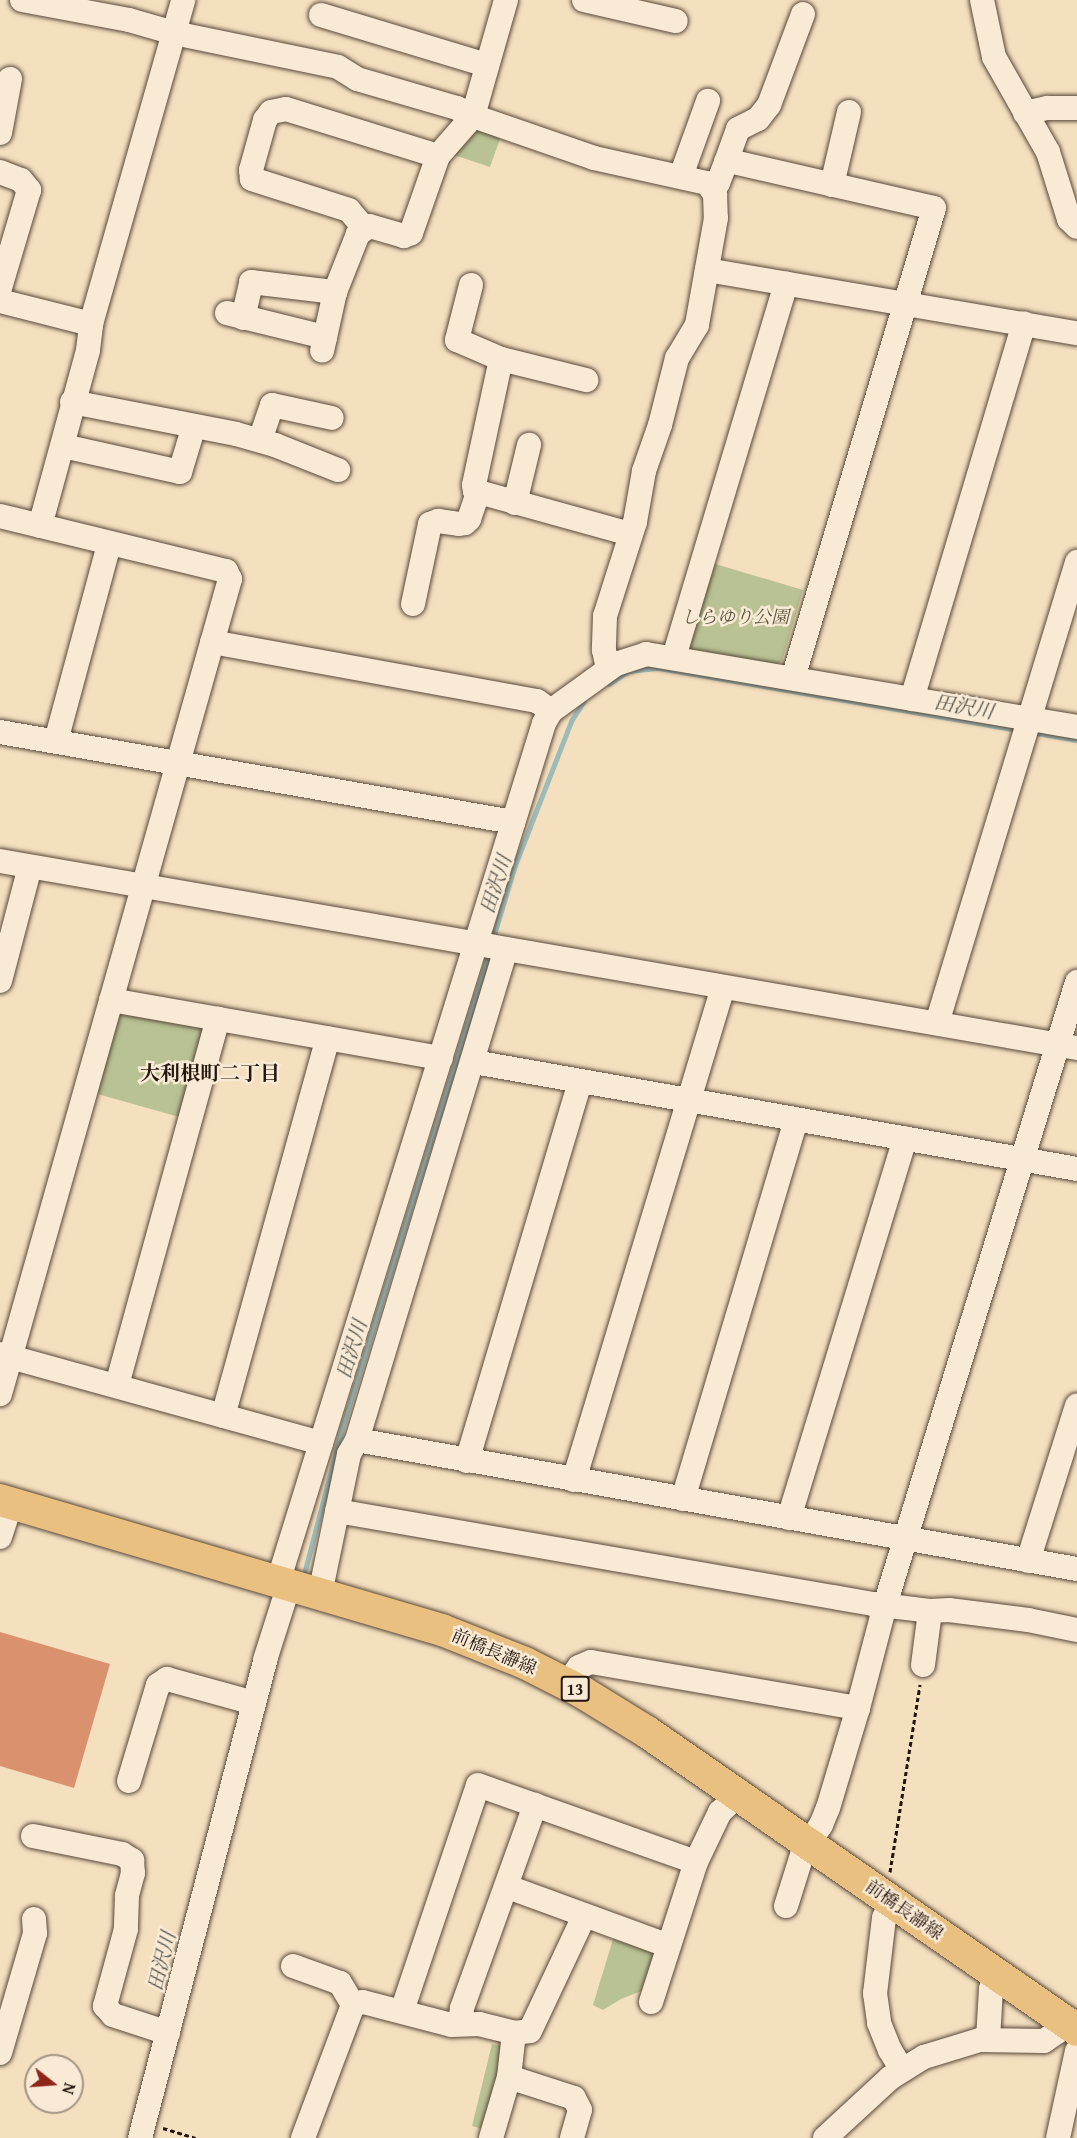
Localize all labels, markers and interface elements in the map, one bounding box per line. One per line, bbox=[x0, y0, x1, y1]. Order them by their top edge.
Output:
park label: しらゆり公園 bbox=[681, 606, 789, 628]
water label: 田沢川 bbox=[932, 689, 996, 723]
water label: 田沢川 bbox=[474, 852, 516, 916]
district label: 大利根町二丁目 bbox=[140, 1060, 280, 1084]
water label: 田沢川 bbox=[331, 1317, 371, 1381]
street label: 前橋長瀞線 bbox=[448, 1624, 540, 1680]
road number: 13 bbox=[560, 1676, 590, 1702]
street label: 前橋長瀞線 bbox=[861, 1875, 947, 1945]
water label: 田沢川 bbox=[142, 1929, 180, 1993]
north arrow bbox=[24, 2054, 84, 2114]
text: N bbox=[56, 2080, 82, 2097]

